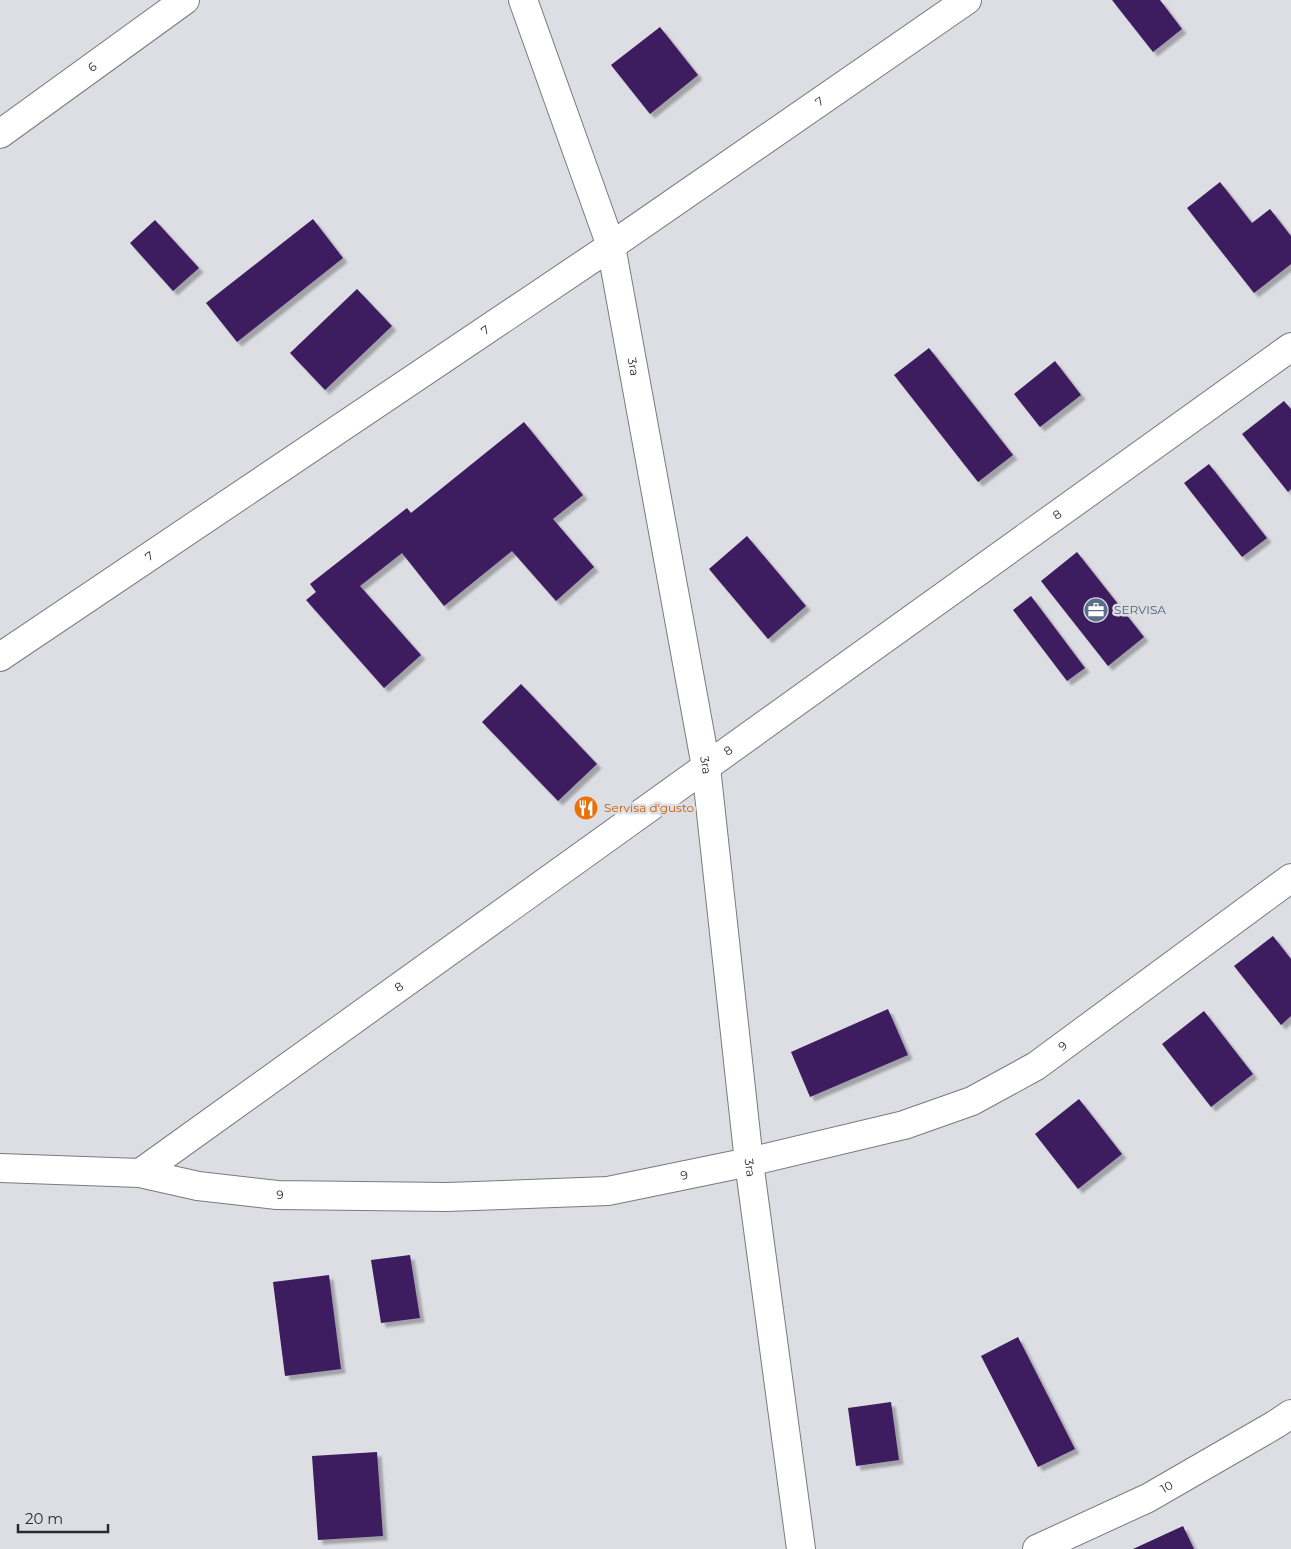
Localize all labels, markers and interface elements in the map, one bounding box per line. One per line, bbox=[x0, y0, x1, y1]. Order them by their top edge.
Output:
street label: 6 bbox=[85, 59, 99, 75]
street label: 7 bbox=[812, 93, 827, 110]
street label: 7 bbox=[478, 322, 492, 338]
street label: 3ra bbox=[624, 356, 643, 377]
street label: 8 bbox=[1049, 506, 1065, 523]
street label: 7 bbox=[142, 548, 156, 564]
office icon: SERVISA bbox=[1083, 597, 1109, 623]
place label: SERVISA bbox=[1114, 602, 1166, 617]
street label: 8 bbox=[720, 742, 736, 759]
street label: 3ra bbox=[697, 755, 715, 775]
restaurant icon: Servisa d'gusto bbox=[573, 795, 599, 821]
place label: Servisa d'gusto bbox=[604, 800, 694, 815]
street label: 8 bbox=[391, 978, 407, 995]
street label: 9 bbox=[1055, 1038, 1070, 1054]
street label: 3ra bbox=[742, 1158, 759, 1178]
street label: 9 bbox=[679, 1167, 689, 1183]
street label: 9 bbox=[276, 1187, 284, 1202]
street label: 10 bbox=[1158, 1477, 1176, 1496]
scale bar bbox=[18, 1502, 108, 1534]
text: 20 m bbox=[25, 1509, 63, 1528]

